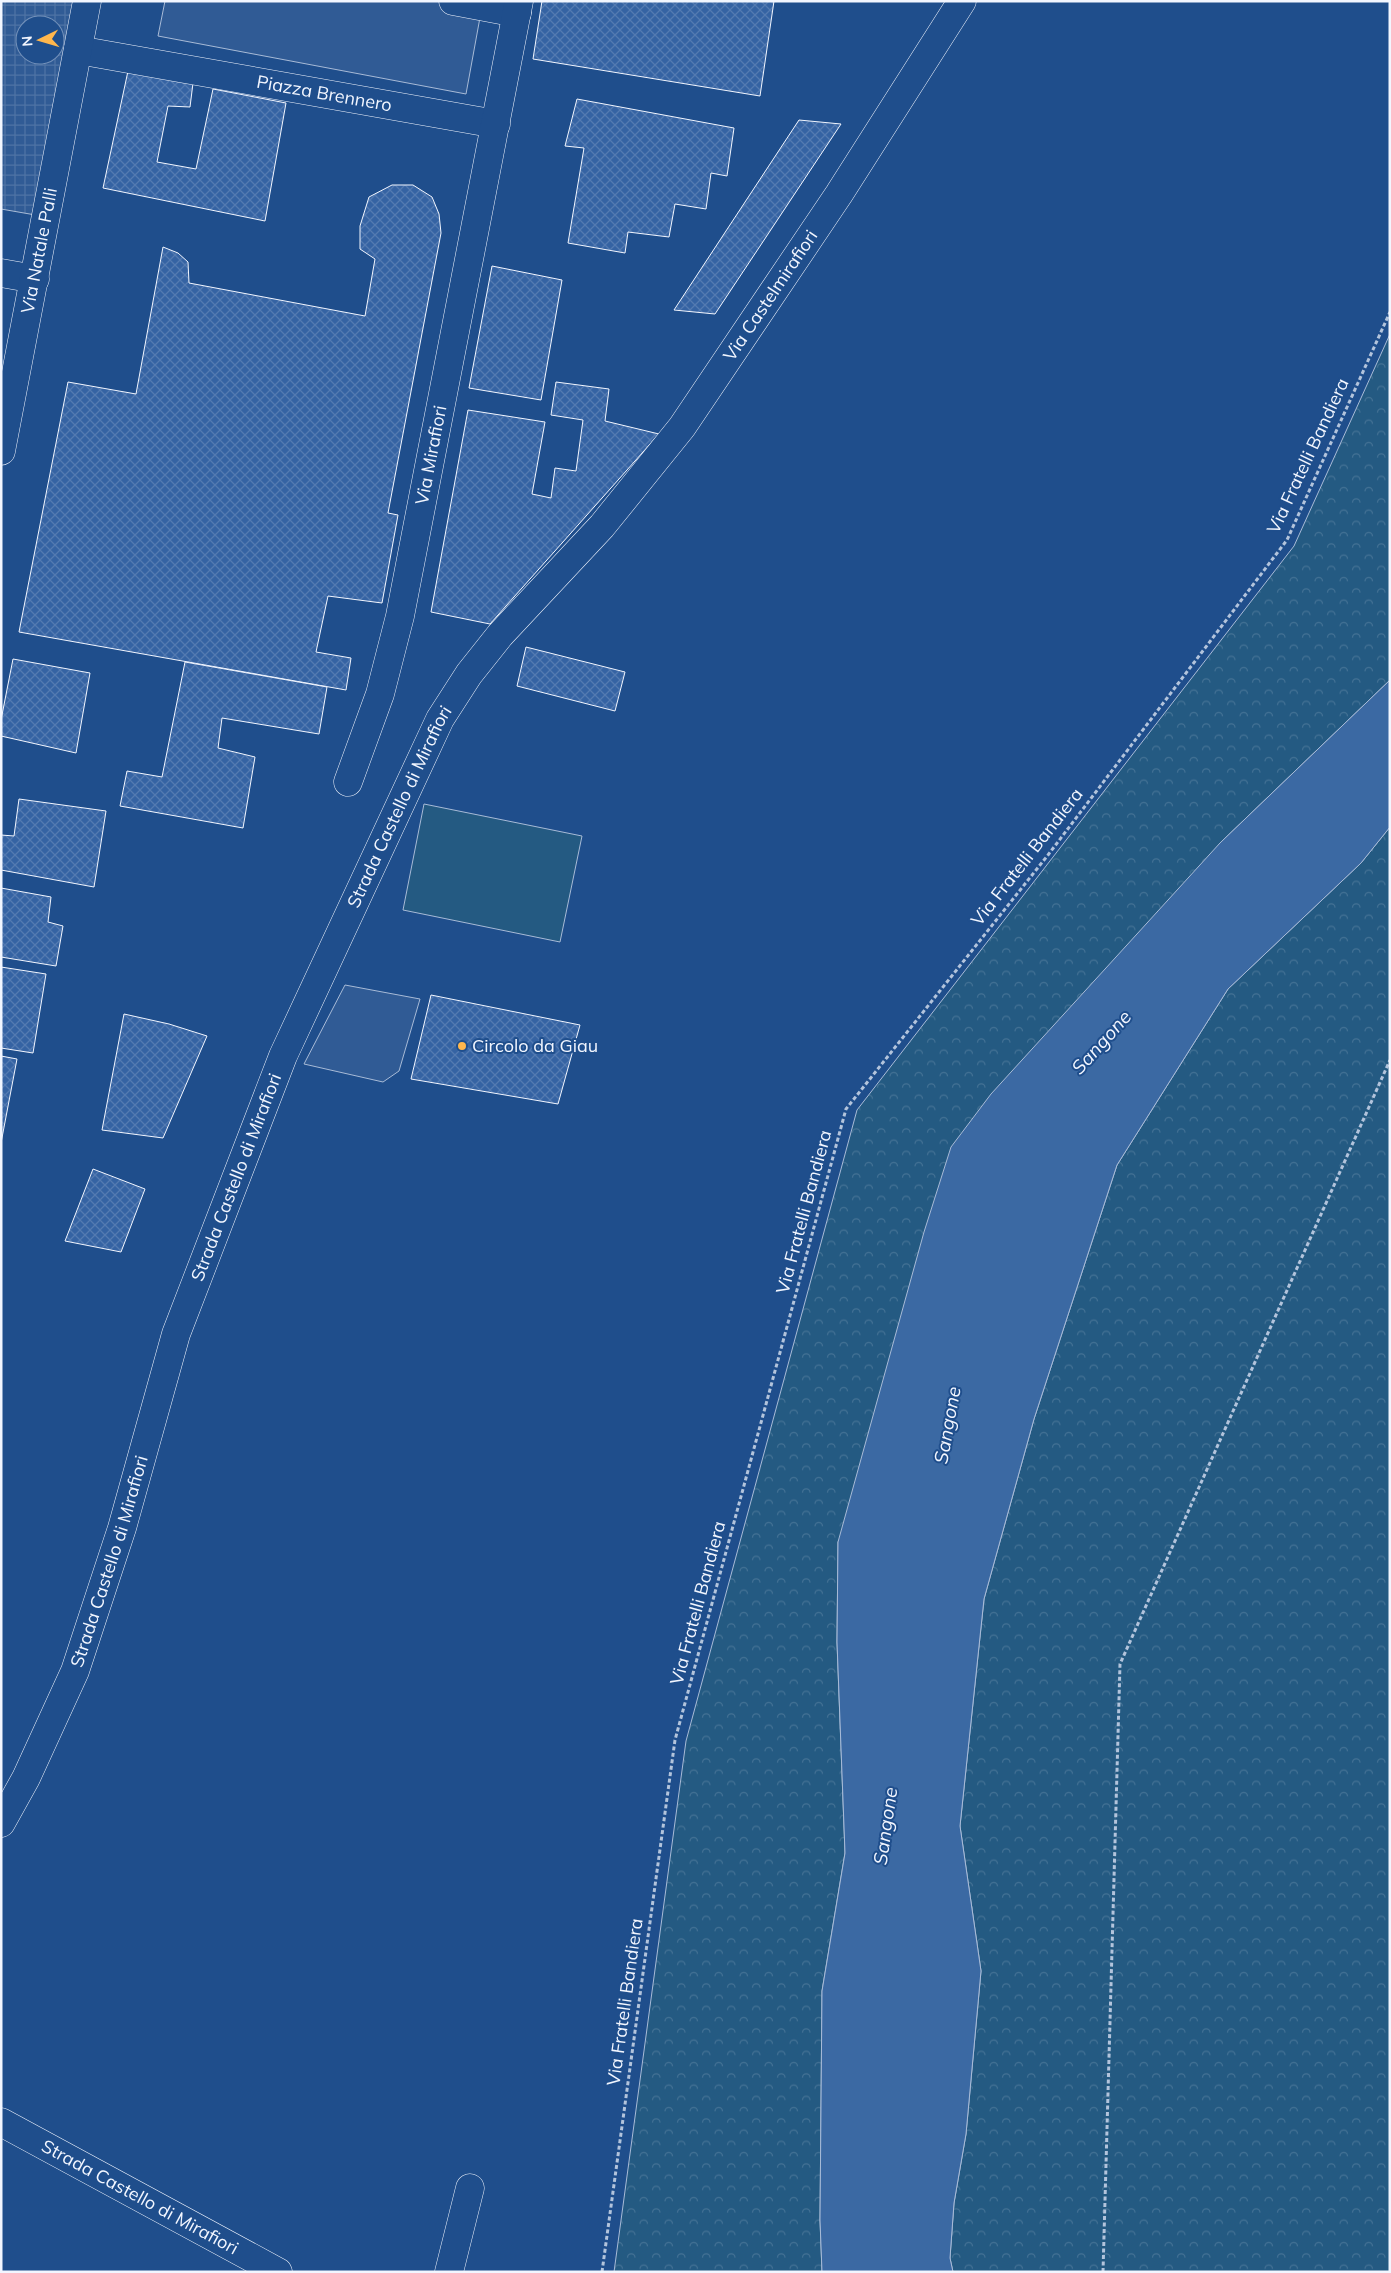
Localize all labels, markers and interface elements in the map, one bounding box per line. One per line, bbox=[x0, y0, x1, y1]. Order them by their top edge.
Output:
north arrow bbox=[15, 15, 65, 65]
text: N bbox=[18, 35, 36, 47]
street label: Piazza Brennero bbox=[255, 70, 394, 116]
street label: Via Natale Palli bbox=[16, 186, 62, 315]
street label: Via Castelmirafiori bbox=[718, 225, 822, 365]
street label: Via Fratelli Bandiera bbox=[1261, 374, 1354, 537]
street label: Via Mirafiori bbox=[410, 403, 452, 507]
street label: Strada Castello di Mirafiori bbox=[342, 701, 457, 911]
street label: Via Fratelli Bandiera bbox=[966, 783, 1088, 930]
water label: Sangone bbox=[1066, 1005, 1136, 1079]
place label: Circolo da Giau bbox=[472, 1034, 598, 1057]
marker: Circolo da Giau bbox=[456, 1040, 468, 1052]
street label: Strada Castello di Mirafiori bbox=[185, 1070, 286, 1284]
street label: Via Fratelli Bandiera bbox=[771, 1127, 836, 1296]
water label: Sangone bbox=[928, 1384, 966, 1466]
street label: Strada Castello di Mirafiori bbox=[65, 1453, 153, 1670]
street label: Via Fratelli Bandiera bbox=[665, 1518, 730, 1687]
water label: Sangone bbox=[868, 1786, 902, 1866]
street label: Via Fratelli Bandiera bbox=[601, 1917, 648, 2087]
street label: Strada Castello di Mirafiori bbox=[38, 2134, 243, 2259]

